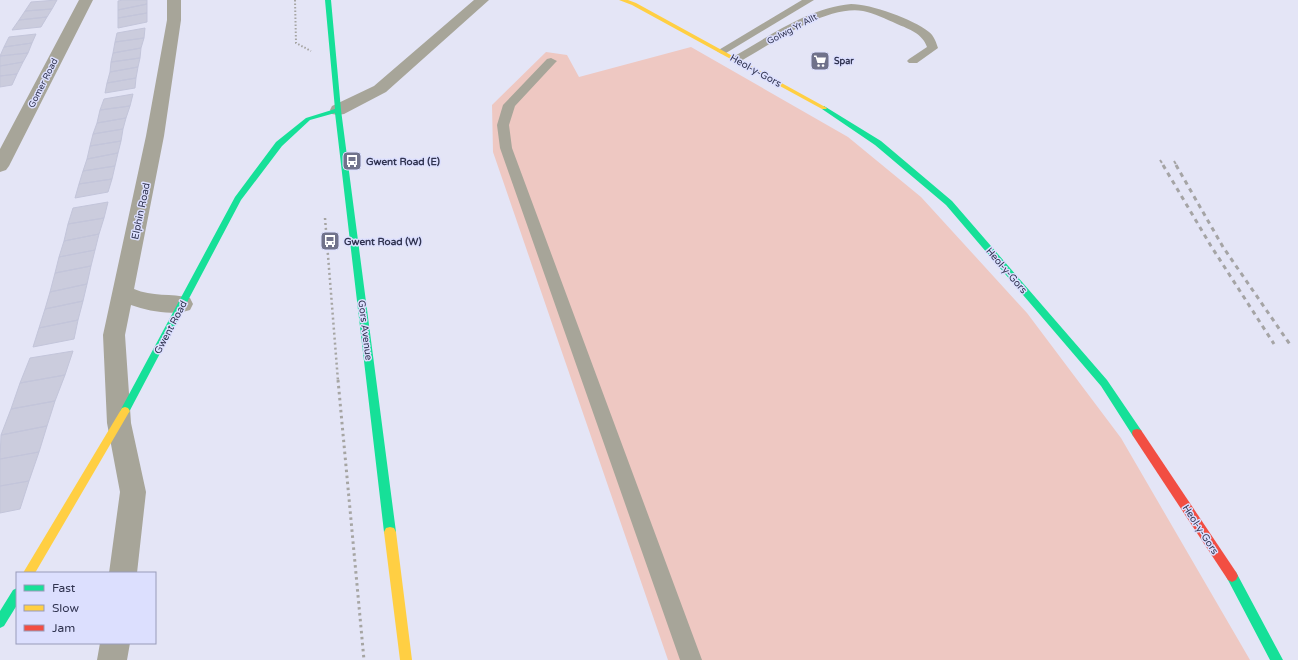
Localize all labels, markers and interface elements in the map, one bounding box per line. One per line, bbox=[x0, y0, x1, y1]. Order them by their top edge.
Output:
street label: Golwg Yr Allt bbox=[765, 11, 820, 47]
supermarket icon: Spar bbox=[809, 50, 831, 72]
street label: Heol-y-Gors bbox=[728, 52, 783, 90]
place label: Spar bbox=[834, 56, 854, 67]
street label: Gomer Road bbox=[26, 57, 61, 110]
bus stop icon: Gwent Road (E) bbox=[341, 150, 363, 172]
place label: Gwent Road (E) bbox=[366, 156, 440, 168]
street label: Elphin Road bbox=[129, 182, 153, 241]
bus stop icon: Gwent Road (W) bbox=[319, 230, 341, 252]
place label: Gwent Road (W) bbox=[344, 236, 422, 248]
street label: Heol-y-Gors bbox=[983, 245, 1029, 296]
street label: Gwent Road bbox=[152, 299, 190, 356]
street label: Gors Avenue bbox=[355, 299, 375, 361]
street label: Heol-y-Gors bbox=[1180, 502, 1221, 557]
legend bbox=[16, 572, 156, 644]
text: Fast bbox=[52, 581, 76, 595]
text: Slow bbox=[52, 601, 79, 615]
text: Jam bbox=[52, 621, 75, 635]

